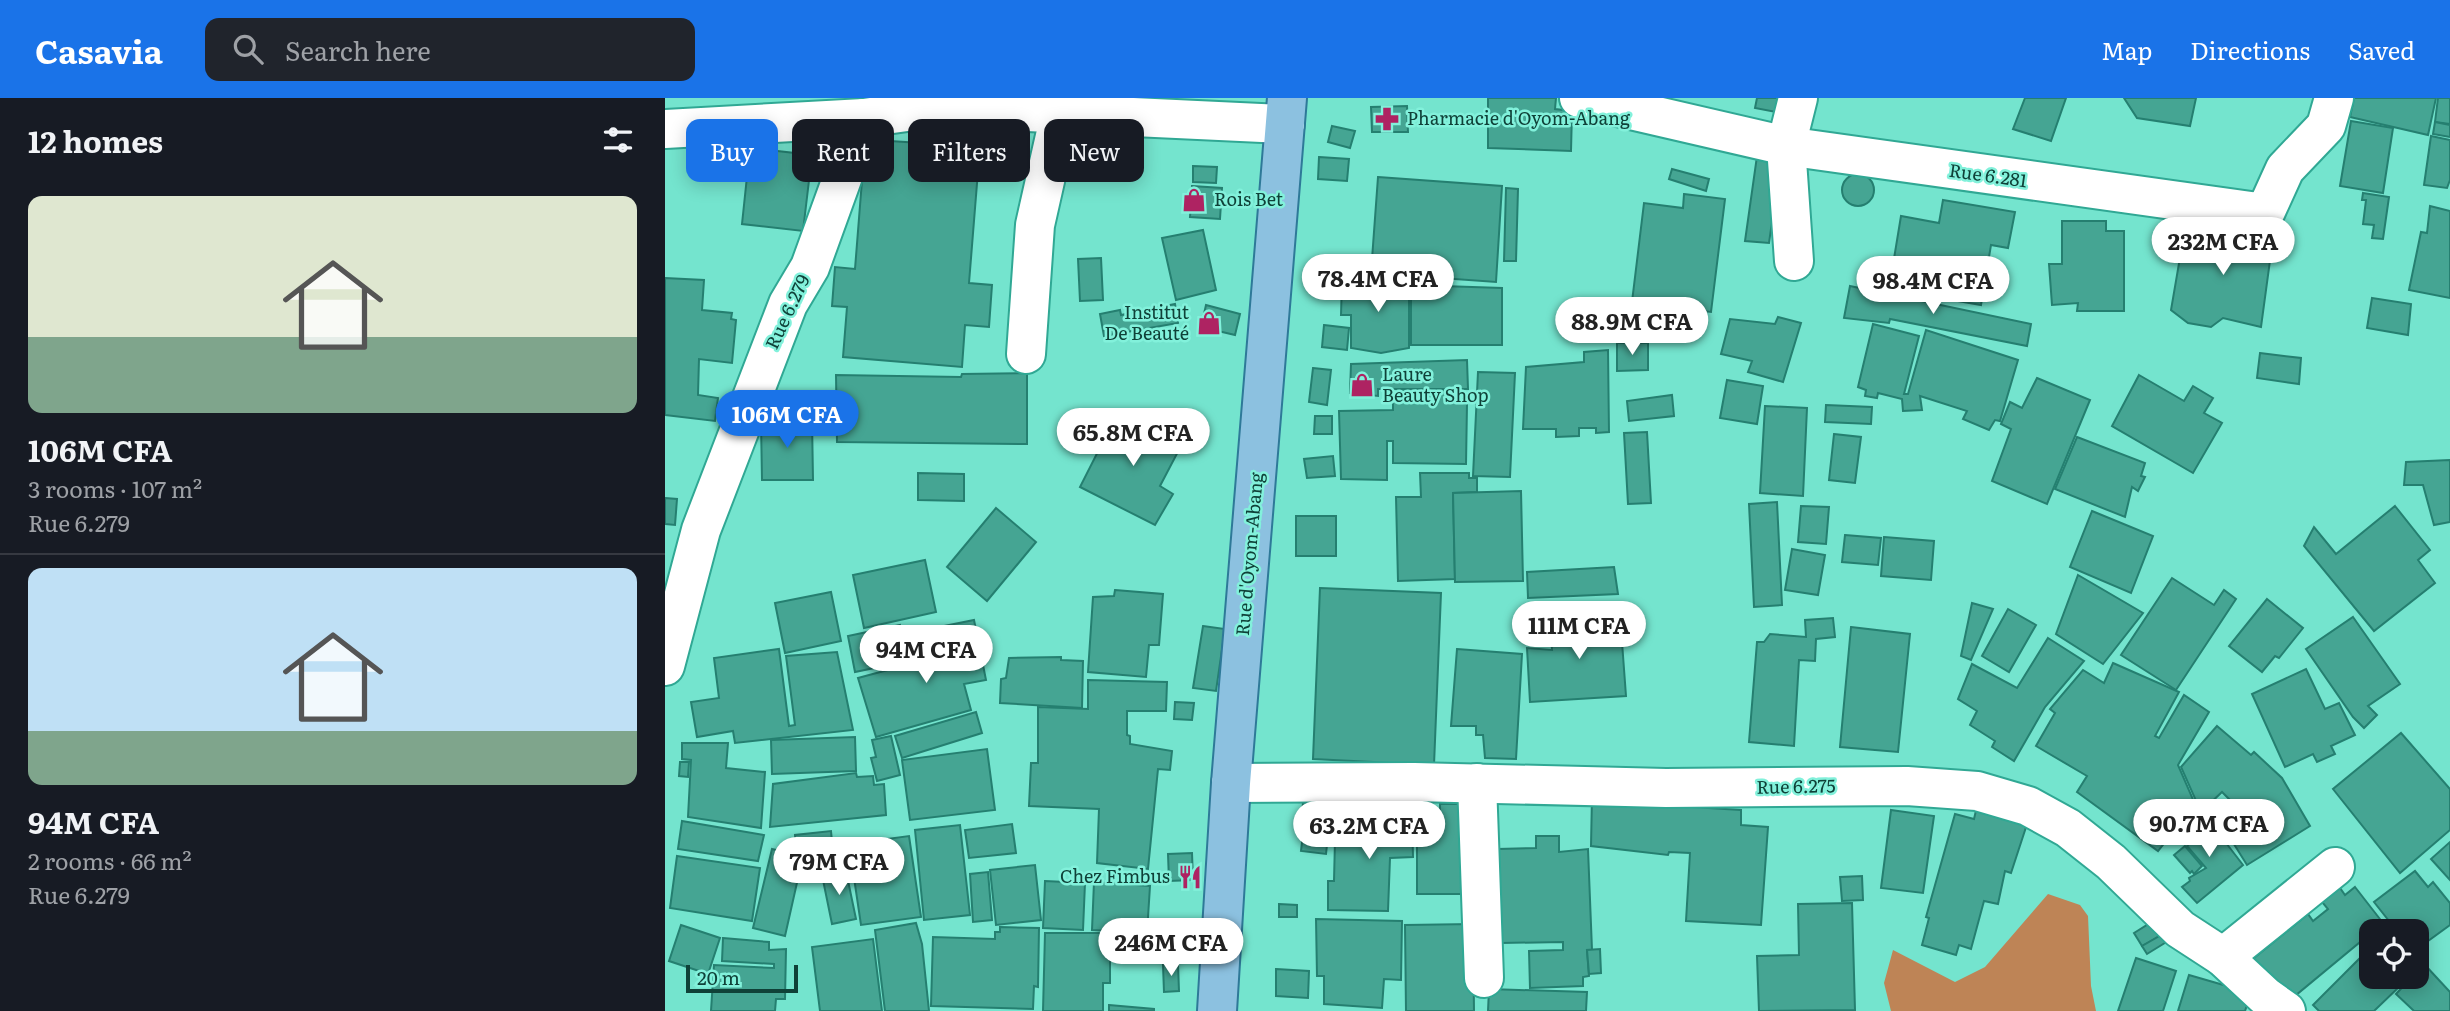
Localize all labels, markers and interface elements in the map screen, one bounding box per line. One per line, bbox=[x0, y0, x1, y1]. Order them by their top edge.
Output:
search box bbox=[205, 18, 695, 81]
text: Casavia bbox=[35, 25, 163, 74]
icon: search bbox=[229, 30, 267, 68]
text: Search here bbox=[285, 30, 431, 69]
text: Map bbox=[2101, 32, 2152, 67]
text: Directions bbox=[2190, 32, 2310, 67]
text: Saved bbox=[2348, 32, 2415, 67]
place label: Pharmacie d'Oyom-Abang bbox=[1407, 104, 1631, 131]
pharmacy icon: Pharmacie d'Oyom-Abang bbox=[1373, 105, 1401, 133]
text: 12 homes bbox=[28, 118, 163, 162]
chip: Buy bbox=[686, 119, 778, 182]
chip: Rent bbox=[792, 119, 894, 182]
chip: Filters bbox=[908, 119, 1030, 182]
chip: New bbox=[1044, 119, 1144, 182]
icon: filters bbox=[599, 121, 637, 159]
street label: Rue 6.281 bbox=[1947, 156, 2029, 193]
place label: Rois Bet bbox=[1214, 185, 1284, 212]
shop icon: Rois Bet bbox=[1180, 186, 1208, 214]
pin: 232M CFA bbox=[2151, 218, 2295, 277]
text: 232M CFA bbox=[2168, 223, 2278, 257]
icon: home bbox=[270, 242, 396, 368]
pin: 78.4M CFA bbox=[1298, 254, 1458, 314]
pin: 98.4M CFA bbox=[1853, 256, 2013, 316]
text: 78.4M CFA bbox=[1318, 260, 1438, 294]
text: 98.4M CFA bbox=[1872, 262, 1994, 296]
street label: Rue 6.279 bbox=[758, 270, 816, 353]
place label: Institut De Beauté bbox=[1104, 298, 1190, 346]
pin: 88.9M CFA bbox=[1552, 298, 1712, 357]
text: 88.9M CFA bbox=[1571, 303, 1693, 337]
shop icon: Institut De Beauté bbox=[1195, 309, 1223, 337]
place label: Laure Beauty Shop bbox=[1382, 360, 1489, 408]
shop icon: Laure Beauty Shop bbox=[1348, 371, 1376, 399]
pin: 106M CFA bbox=[715, 390, 859, 450]
text: 106M CFA bbox=[732, 396, 842, 430]
pin: 65.8M CFA bbox=[1053, 408, 1213, 468]
text: 65.8M CFA bbox=[1073, 414, 1193, 448]
text: 106M CFA bbox=[28, 427, 172, 471]
street label: Rue d'Oyom-Abang bbox=[1228, 470, 1269, 637]
text: 3 rooms · 107 m² bbox=[28, 471, 202, 505]
text: Rue 6.279 bbox=[28, 505, 130, 539]
pin: 111M CFA bbox=[1507, 602, 1651, 661]
text: 111M CFA bbox=[1528, 607, 1630, 641]
icon: home bbox=[270, 614, 396, 740]
pin: 94M CFA bbox=[861, 626, 991, 685]
text: 94M CFA bbox=[876, 631, 976, 665]
street label: Rue 6.275 bbox=[1756, 771, 1836, 800]
text: 94M CFA bbox=[28, 799, 159, 843]
pin: 90.7M CFA bbox=[2129, 800, 2289, 859]
pin: 63.2M CFA bbox=[1289, 802, 1449, 861]
text: 90.7M CFA bbox=[2149, 805, 2269, 839]
text: 63.2M CFA bbox=[1309, 807, 1429, 841]
pin: 79M CFA bbox=[774, 838, 904, 897]
text: 2 rooms · 66 m² bbox=[28, 843, 192, 877]
text: 79M CFA bbox=[789, 843, 889, 877]
place label: Chez Fimbus bbox=[1060, 862, 1170, 889]
restaurant icon: Chez Fimbus bbox=[1176, 863, 1204, 891]
text: Rue 6.279 bbox=[28, 877, 130, 911]
pin: 246M CFA bbox=[1099, 918, 1243, 978]
map controls bbox=[2359, 919, 2429, 989]
button: locate bbox=[2359, 919, 2429, 989]
text: 246M CFA bbox=[1114, 924, 1228, 958]
scale bar bbox=[686, 962, 798, 994]
text: 20 m bbox=[697, 963, 740, 991]

